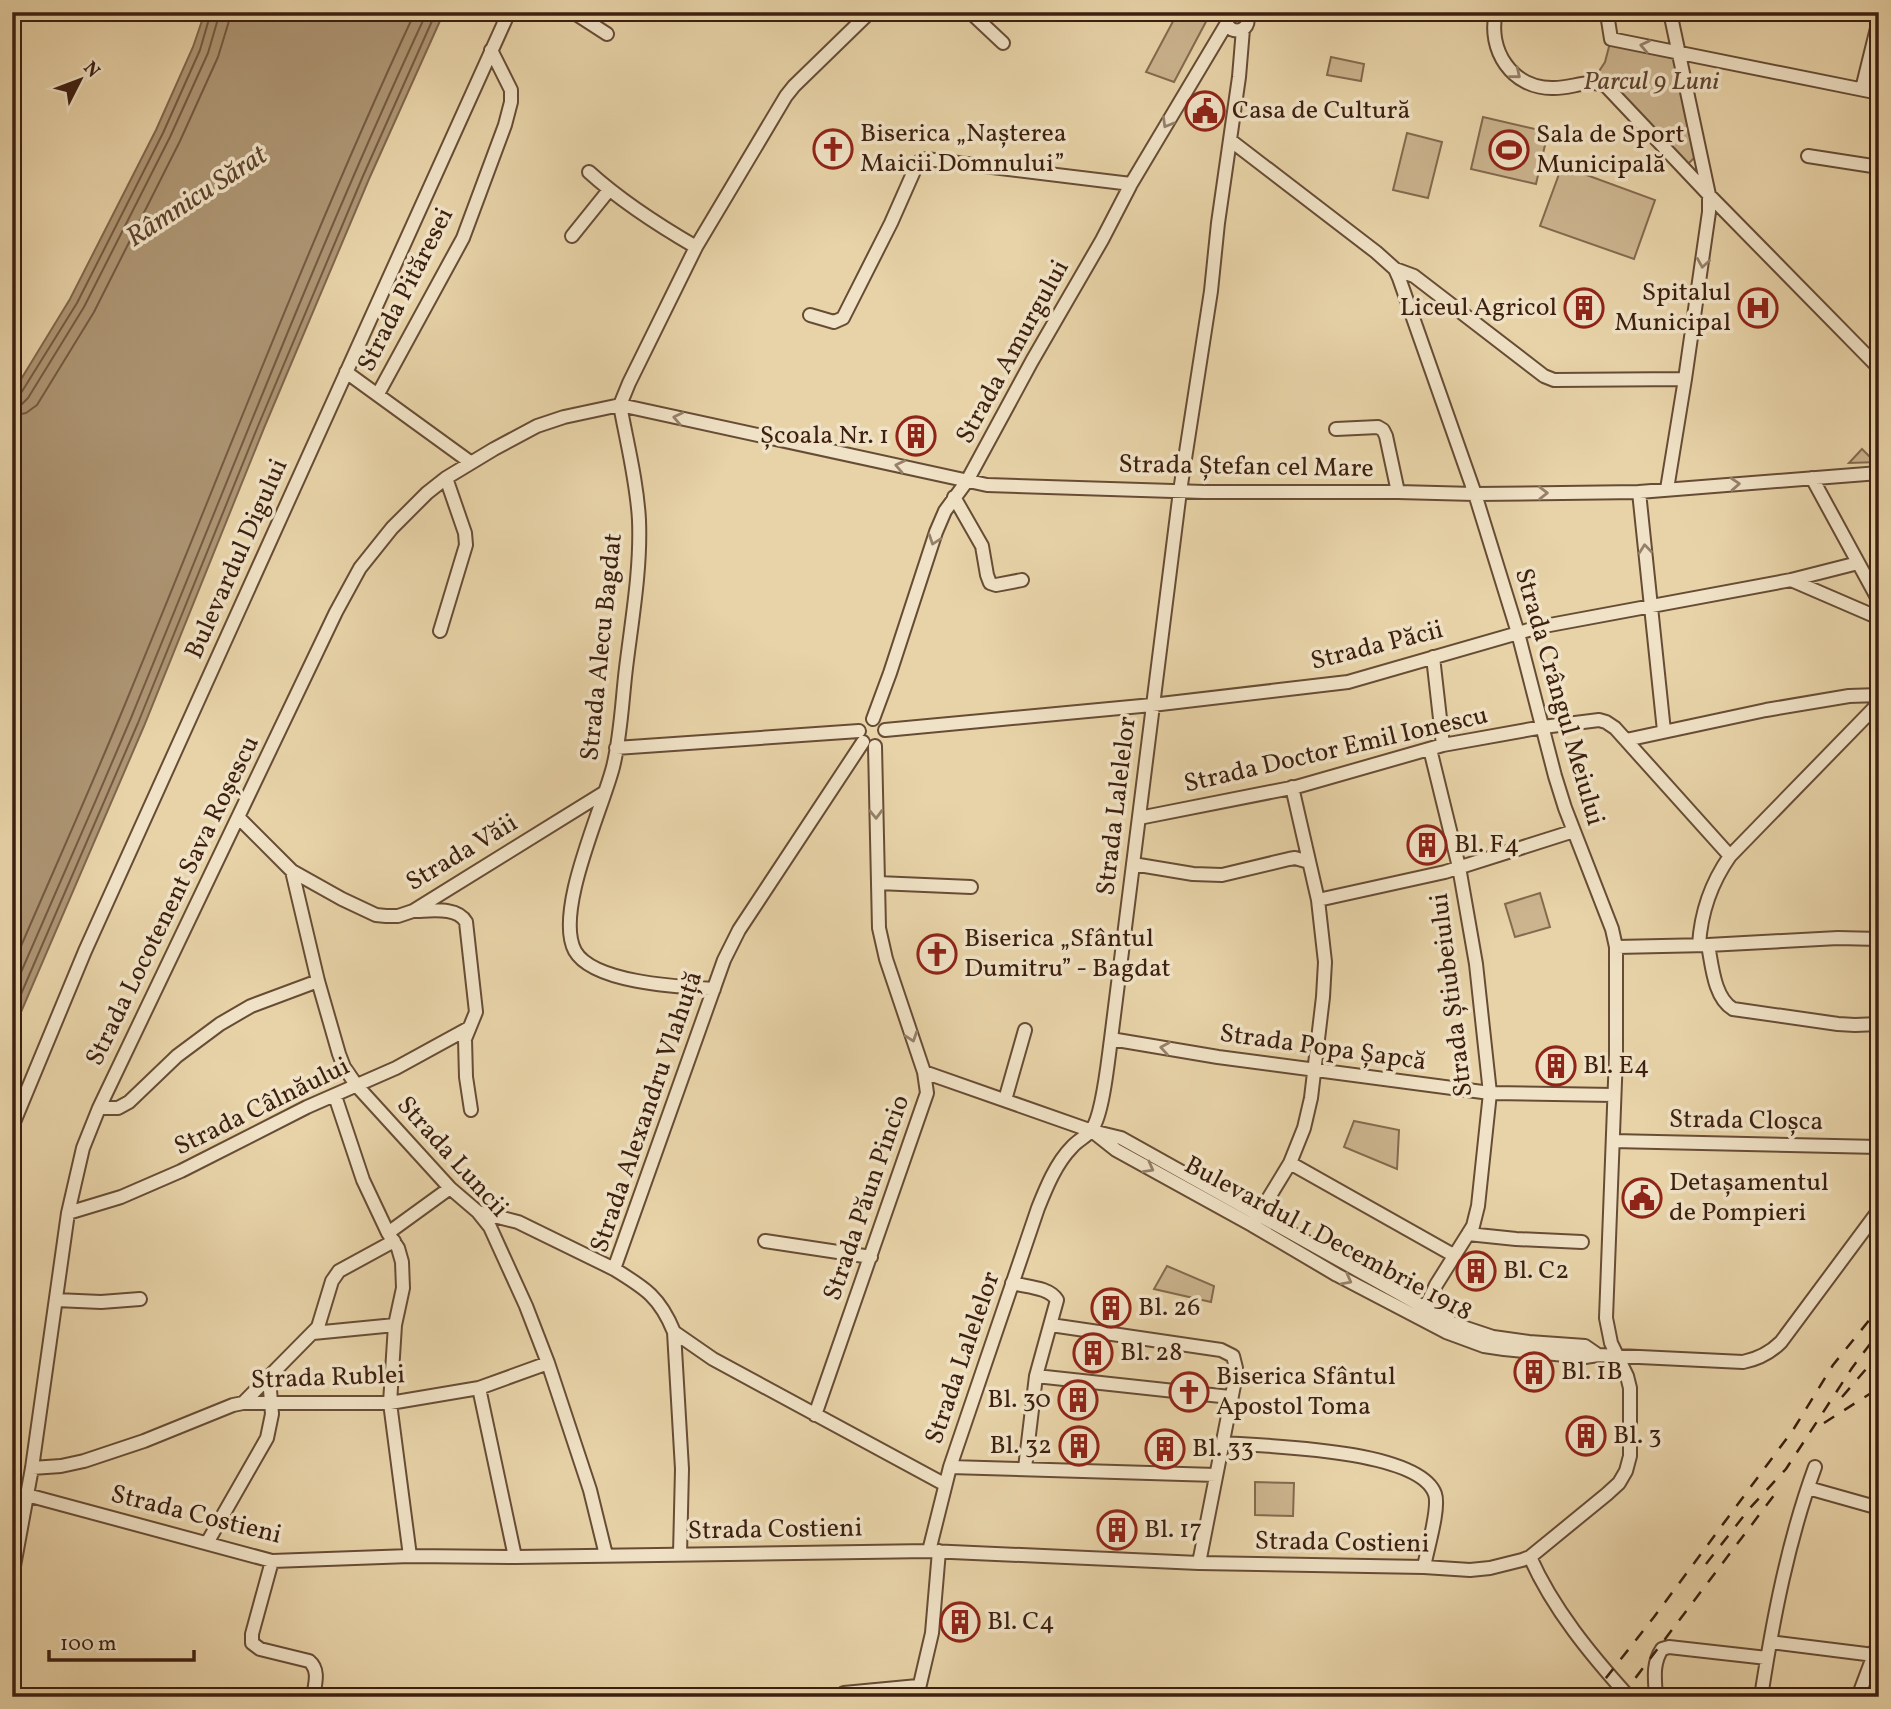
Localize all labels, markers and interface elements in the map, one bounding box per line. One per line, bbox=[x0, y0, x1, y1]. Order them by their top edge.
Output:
one-way arrow bbox=[1639, 39, 1651, 54]
north arrow bbox=[46, 46, 116, 116]
text: N bbox=[77, 56, 106, 84]
park label: Parcul 9 Luni bbox=[1583, 64, 1719, 100]
one-way arrow bbox=[1508, 66, 1521, 78]
public building icon: Casa de Cultură bbox=[1184, 90, 1226, 132]
place label: Casa de Cultură bbox=[1232, 93, 1410, 129]
place label: Biserica „Nașterea Maicii Domnului” bbox=[860, 116, 1067, 182]
one-way arrow bbox=[1162, 116, 1175, 129]
place label: Sala de Sport Municipală bbox=[1536, 117, 1685, 183]
church icon: Biserica „Nașterea Maicii Domnului” bbox=[812, 128, 854, 170]
sports icon: Sala de Sport Municipală bbox=[1488, 129, 1530, 171]
water label: Râmnicu Sărat bbox=[119, 136, 276, 257]
street label: Strada Pităresei bbox=[349, 202, 463, 378]
street label: Strada Amurgului bbox=[948, 254, 1078, 450]
one-way arrow bbox=[1696, 257, 1711, 269]
place label: Spitalul Municipal bbox=[1614, 275, 1731, 341]
building icon: Liceul Agricol bbox=[1563, 287, 1605, 329]
hospital icon: Spitalul Municipal bbox=[1737, 287, 1779, 329]
place label: Liceul Agricol bbox=[1400, 290, 1557, 326]
one-way arrow bbox=[672, 412, 684, 426]
building icon: Școala Nr. 1 bbox=[895, 415, 937, 457]
place label: Școala Nr. 1 bbox=[760, 418, 889, 454]
street label: Strada Ștefan cel Mare bbox=[1118, 447, 1374, 487]
street label: Bulevardul Digului bbox=[177, 453, 297, 665]
one-way arrow bbox=[894, 460, 906, 475]
one-way arrow bbox=[1730, 476, 1741, 491]
one-way arrow bbox=[1538, 485, 1549, 501]
street label: Strada Alecu Bagdat bbox=[572, 531, 632, 763]
one-way arrow bbox=[928, 534, 942, 546]
one-way arrow bbox=[1638, 544, 1653, 555]
street label: Strada Crângul Meiului bbox=[1505, 564, 1613, 830]
street label: Strada Păcii bbox=[1307, 612, 1447, 680]
street label: Strada Doctor Emil Ionescu bbox=[1180, 697, 1492, 803]
street label: Strada Lalelelor bbox=[1088, 714, 1146, 898]
street label: Strada Locotenent Sava Roșescu bbox=[77, 730, 269, 1072]
street label: Strada Văii bbox=[399, 806, 525, 900]
one-way arrow bbox=[869, 809, 884, 820]
building icon: Bl. F4 bbox=[1406, 824, 1448, 866]
place label: Bl. F4 bbox=[1454, 827, 1519, 863]
street label: Strada Știubeiului bbox=[1422, 891, 1482, 1099]
place label: Biserica „Sfântul Dumitru” - Bagdat bbox=[964, 921, 1171, 987]
church icon: Biserica „Sfântul Dumitru” - Bagdat bbox=[916, 933, 958, 975]
street label: Strada Alexandru Vlahuță bbox=[582, 966, 712, 1258]
street label: Strada Popa Șapcă bbox=[1217, 1016, 1429, 1080]
one-way arrow bbox=[904, 1030, 918, 1042]
one-way arrow bbox=[1159, 1041, 1170, 1056]
building icon: Bl. E4 bbox=[1535, 1045, 1577, 1087]
place label: Bl. E4 bbox=[1583, 1048, 1649, 1084]
street label: Strada Câlnăului bbox=[168, 1049, 356, 1165]
street label: Strada Luncii bbox=[388, 1088, 516, 1226]
street label: Strada Păun Pincio bbox=[815, 1090, 919, 1306]
street label: Strada Cloșca bbox=[1668, 1102, 1824, 1140]
street label: Bulevardul 1 Decembrie 1918 bbox=[1178, 1148, 1478, 1330]
one-way arrow bbox=[1141, 1160, 1154, 1173]
place label: Detașamentul de Pompieri bbox=[1669, 1165, 1829, 1231]
public building icon: Detașamentul de Pompieri bbox=[1621, 1177, 1663, 1219]
building icon: Bl. C2 bbox=[1455, 1250, 1497, 1292]
place label: Bl. C2 bbox=[1503, 1253, 1569, 1289]
street label: Strada Lalelelor bbox=[917, 1267, 1009, 1449]
one-way arrow bbox=[1339, 1272, 1352, 1285]
building icon: Bl. 26 bbox=[1090, 1287, 1132, 1329]
place label: Bl. 26 bbox=[1138, 1290, 1200, 1326]
building icon: Bl. 28 bbox=[1072, 1332, 1114, 1374]
place label: Bl. 28 bbox=[1120, 1335, 1182, 1371]
building icon: Bl. 1B bbox=[1513, 1351, 1555, 1393]
place label: Bl. 1B bbox=[1561, 1354, 1623, 1390]
street label: Strada Rublei bbox=[250, 1357, 406, 1399]
place label: Biserica Sfântul Apostol Toma bbox=[1216, 1359, 1396, 1425]
church icon: Biserica Sfântul Apostol Toma bbox=[1168, 1371, 1210, 1413]
building icon: Bl. 30 bbox=[1057, 1379, 1099, 1421]
place label: Bl. 30 bbox=[987, 1382, 1051, 1418]
building icon: Bl. 3 bbox=[1565, 1415, 1607, 1457]
place label: Bl. 3 bbox=[1613, 1418, 1662, 1454]
building icon: Bl. 32 bbox=[1058, 1425, 1100, 1467]
place label: Bl. 32 bbox=[989, 1428, 1052, 1464]
building icon: Bl. 33 bbox=[1144, 1428, 1186, 1470]
place label: Bl. 33 bbox=[1192, 1431, 1254, 1467]
street label: Strada Costieni bbox=[107, 1476, 285, 1554]
building icon: Bl. 17 bbox=[1096, 1509, 1138, 1551]
street label: Strada Costieni bbox=[687, 1510, 863, 1550]
place label: Bl. 17 bbox=[1144, 1512, 1202, 1548]
street label: Strada Costieni bbox=[1254, 1523, 1430, 1563]
building icon: Bl. C4 bbox=[939, 1601, 981, 1643]
place label: Bl. C4 bbox=[987, 1604, 1055, 1640]
scale bar bbox=[49, 1618, 194, 1662]
text: 100 m bbox=[60, 1630, 117, 1659]

